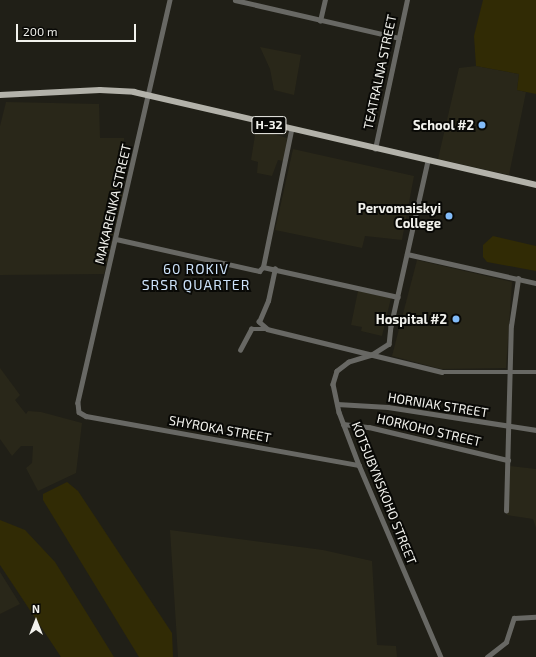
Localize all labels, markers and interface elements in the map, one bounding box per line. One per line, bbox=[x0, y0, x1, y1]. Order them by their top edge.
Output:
street label: TEATRALNA STREET bbox=[360, 13, 400, 131]
scale bar bbox=[18, 16, 138, 42]
text: 200 m bbox=[23, 24, 57, 38]
road number: Н-32 bbox=[251, 115, 287, 135]
place label: School #2 bbox=[413, 117, 474, 133]
marker: School #2 bbox=[477, 120, 487, 130]
street label: MAKARENKA STREET bbox=[92, 142, 134, 266]
place label: Pervomaiskyi College bbox=[358, 201, 441, 232]
marker: Pervomaiskyi College bbox=[444, 211, 454, 221]
district label: 60 ROKIV SRSR QUARTER bbox=[142, 261, 250, 294]
place label: Hospital #2 bbox=[375, 311, 447, 327]
marker: Hospital #2 bbox=[450, 313, 462, 325]
street label: HORNIAK STREET bbox=[387, 389, 489, 421]
street label: HORKOHO STREET bbox=[375, 410, 483, 450]
street label: SHYROKA STREET bbox=[168, 412, 272, 446]
street label: KOTSUBYNSKOHO STREET bbox=[348, 419, 420, 567]
north arrow bbox=[16, 601, 56, 641]
text: N bbox=[32, 602, 40, 615]

